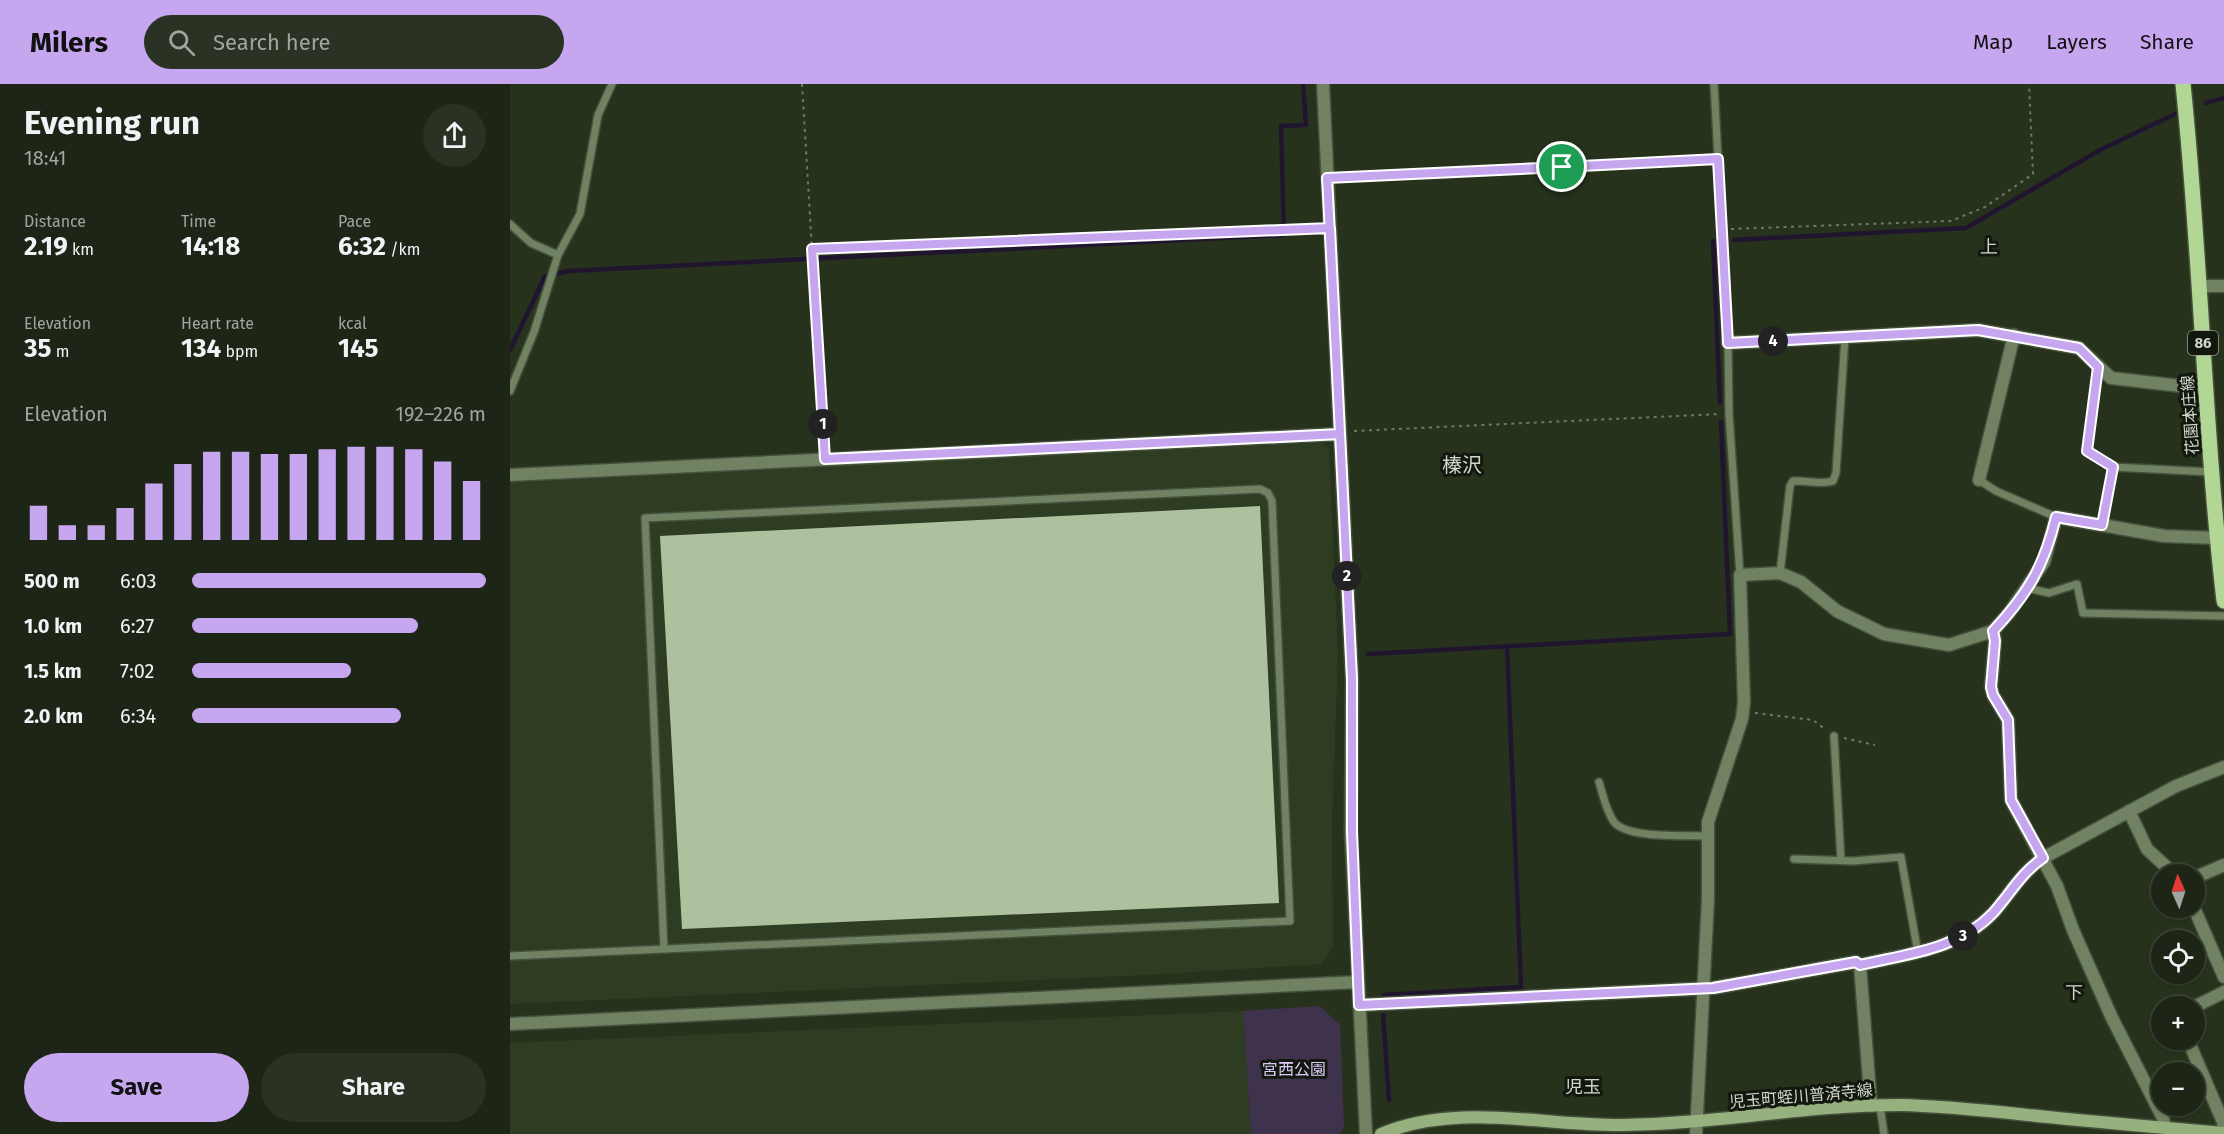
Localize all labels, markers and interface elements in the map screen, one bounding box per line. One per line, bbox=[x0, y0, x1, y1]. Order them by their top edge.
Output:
search box bbox=[144, 15, 564, 69]
text: Milers bbox=[30, 26, 108, 59]
icon: search bbox=[165, 26, 198, 59]
text: Search here bbox=[213, 29, 330, 56]
text: Map bbox=[1973, 29, 2013, 55]
text: Layers bbox=[2046, 29, 2107, 55]
text: Share bbox=[2140, 29, 2194, 55]
text: Evening run bbox=[24, 103, 200, 143]
button: share bbox=[423, 104, 486, 167]
pin bbox=[1536, 141, 1587, 192]
text: 18:41 bbox=[24, 146, 67, 170]
icon: arrive bbox=[1545, 150, 1578, 183]
text: Distance bbox=[24, 212, 86, 231]
text: Time bbox=[181, 212, 216, 231]
text: Pace bbox=[338, 212, 371, 231]
text: 2.19 bbox=[24, 231, 68, 262]
text: 14:18 bbox=[181, 231, 240, 262]
text: 6:32 bbox=[338, 231, 386, 262]
district label: 上 bbox=[1980, 236, 1998, 258]
text: km bbox=[68, 240, 94, 259]
text: /km bbox=[386, 240, 421, 259]
text: Elevation bbox=[24, 314, 91, 333]
text: Heart rate bbox=[181, 314, 254, 333]
text: kcal bbox=[338, 314, 367, 333]
pin: 4 bbox=[1758, 326, 1788, 356]
text: 4 bbox=[1768, 331, 1778, 350]
road number: 86 bbox=[2188, 331, 2218, 355]
text: 35 bbox=[24, 333, 51, 364]
text: 134 bbox=[181, 333, 221, 364]
text: 145 bbox=[338, 333, 378, 364]
text: m bbox=[51, 342, 69, 361]
text: bpm bbox=[221, 342, 258, 361]
street label: 花園本庄線 bbox=[2178, 374, 2202, 456]
text: Elevation bbox=[24, 402, 108, 426]
text: 192–226 m bbox=[395, 402, 486, 426]
pin: 1 bbox=[808, 409, 838, 439]
text: 1 bbox=[819, 414, 827, 433]
district label: 榛沢 bbox=[1442, 453, 1482, 477]
pin: 2 bbox=[1332, 561, 1362, 591]
text: 2 bbox=[1343, 566, 1351, 585]
text: 500 m bbox=[24, 569, 80, 593]
text: 6:03 bbox=[120, 569, 156, 593]
text: 1.0 km bbox=[24, 614, 82, 638]
text: 6:27 bbox=[120, 614, 154, 638]
text: 1.5 km bbox=[24, 659, 82, 683]
text: 7:02 bbox=[120, 659, 155, 683]
text: 2.0 km bbox=[24, 704, 83, 728]
text: 6:34 bbox=[120, 704, 156, 728]
north arrow bbox=[2151, 864, 2205, 918]
map controls bbox=[2151, 864, 2205, 1116]
pin: 3 bbox=[1948, 921, 1978, 951]
text: 3 bbox=[1959, 926, 1967, 945]
button: locate bbox=[2151, 930, 2205, 984]
district label: 下 bbox=[2065, 982, 2083, 1004]
button: + bbox=[2151, 996, 2205, 1050]
button: Save bbox=[24, 1053, 249, 1122]
button: Share bbox=[261, 1053, 486, 1122]
park label: 宮西公園 bbox=[1262, 1060, 1326, 1079]
button: − bbox=[2151, 1062, 2205, 1116]
district label: 児玉 bbox=[1565, 1076, 1601, 1098]
street label: 児玉町蛭川普済寺線 bbox=[1728, 1080, 1874, 1112]

